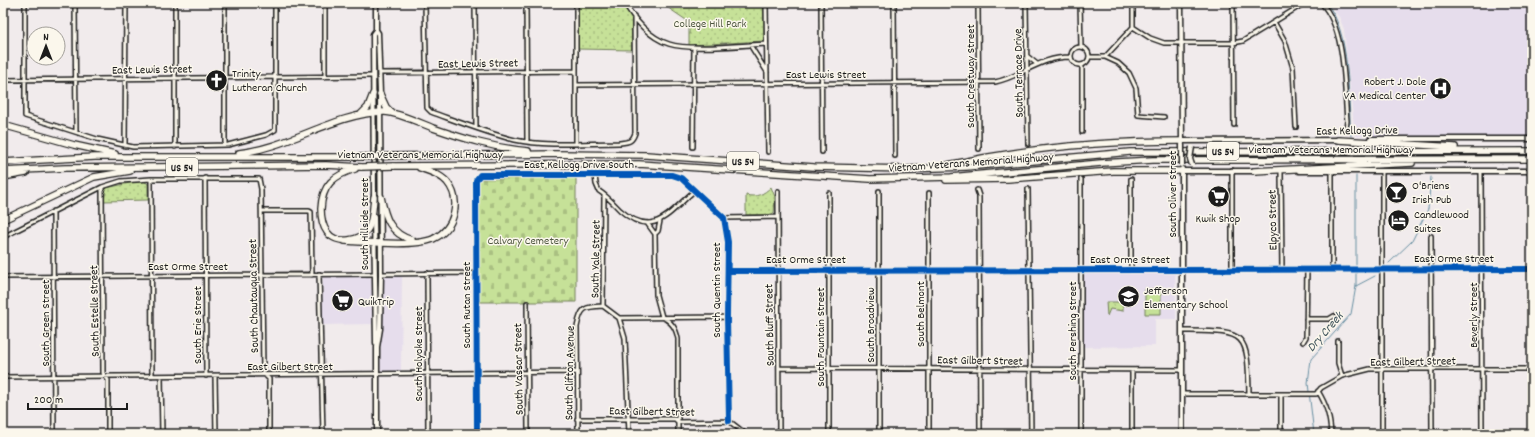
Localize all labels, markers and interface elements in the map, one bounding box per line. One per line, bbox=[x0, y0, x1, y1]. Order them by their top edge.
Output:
park label: College Hill Park bbox=[674, 16, 746, 33]
street label: South Crestway Street bbox=[963, 24, 980, 128]
north arrow bbox=[26, 26, 66, 66]
street label: South Terrace Drive bbox=[1010, 28, 1029, 118]
text: N bbox=[43, 30, 49, 46]
street label: East Lewis Street bbox=[438, 55, 519, 74]
street label: East Lewis Street bbox=[112, 61, 193, 80]
place label: Trinity Lutheran Church bbox=[232, 66, 307, 97]
church icon: Trinity Lutheran Church bbox=[203, 67, 229, 93]
street label: East Lewis Street bbox=[786, 67, 867, 84]
place label: Robert J. Dole VA Medical Center bbox=[1344, 74, 1427, 105]
hospital icon: Robert J. Dole VA Medical Center bbox=[1428, 75, 1454, 101]
street label: East Kellogg Drive bbox=[1316, 122, 1398, 141]
road number: US 54 bbox=[1207, 142, 1239, 160]
street label: Vietnam Veterans Memorial Highway bbox=[1248, 142, 1415, 159]
street label: Vietnam Veterans Memorial Highway bbox=[337, 147, 504, 164]
street label: Vietnam Veterans Memorial Highway bbox=[888, 149, 1055, 178]
street label: South Oliver Street bbox=[1165, 150, 1182, 238]
road number: US 54 bbox=[727, 152, 759, 170]
street label: East Kellogg Drive South bbox=[524, 157, 634, 174]
road number: US 54 bbox=[166, 158, 198, 176]
street label: South Hillside Street bbox=[357, 177, 374, 270]
place label: O'Briens Irish Pub bbox=[1412, 178, 1451, 209]
bar icon: O'Briens Irish Pub bbox=[1384, 179, 1410, 205]
supermarket icon: Kwik Shop bbox=[1205, 184, 1231, 210]
street label: Elpyco Street bbox=[1264, 189, 1283, 251]
place label: Candlewood Suites bbox=[1414, 207, 1469, 238]
hotel icon: Candlewood Suites bbox=[1386, 208, 1412, 234]
place label: Kwik Shop bbox=[1196, 211, 1240, 228]
street label: South Yale Street bbox=[587, 219, 606, 298]
park label: Calvary Cemetery bbox=[488, 233, 570, 250]
street label: South Chautauqua Street bbox=[245, 238, 264, 353]
street label: South Quentin Street bbox=[709, 242, 726, 338]
street label: East Orme Street bbox=[1414, 251, 1495, 268]
street label: East Orme Street bbox=[766, 252, 847, 269]
street label: East Orme Street bbox=[1090, 252, 1171, 269]
street label: East Orme Street bbox=[148, 259, 229, 276]
street label: South Rutan Street bbox=[459, 261, 476, 349]
street label: South Estelle Street bbox=[86, 264, 105, 357]
street label: South Green Street bbox=[38, 279, 55, 367]
street label: South Belmont bbox=[913, 281, 930, 347]
street label: South Pershing Street bbox=[1065, 281, 1082, 381]
street label: Beverly Street bbox=[1466, 282, 1483, 348]
street label: South Bluff Street bbox=[761, 283, 780, 366]
place label: Jefferson Elementary School bbox=[1144, 283, 1228, 314]
school or university icon: Jefferson Elementary School bbox=[1116, 284, 1142, 310]
street label: South Erie Street bbox=[190, 286, 207, 364]
street label: South Fountain Street bbox=[813, 287, 830, 387]
street label: South Broadview bbox=[863, 287, 880, 363]
supermarket icon: QuikTrip bbox=[329, 288, 355, 314]
place label: QuikTrip bbox=[358, 294, 394, 311]
street label: South Holyoke Street bbox=[411, 306, 428, 402]
water label: Dry Creek bbox=[1303, 307, 1350, 357]
street label: South Vassar Street bbox=[510, 322, 529, 415]
street label: South Clifton Avenue bbox=[561, 326, 580, 420]
street label: East Gilbert Street bbox=[937, 352, 1024, 371]
street label: East Gilbert Street bbox=[1370, 353, 1457, 372]
street label: East Gilbert Street bbox=[247, 359, 333, 376]
scale bar bbox=[28, 385, 127, 411]
text: 200 m bbox=[34, 392, 63, 409]
street label: East Gilbert Street bbox=[609, 403, 696, 422]

